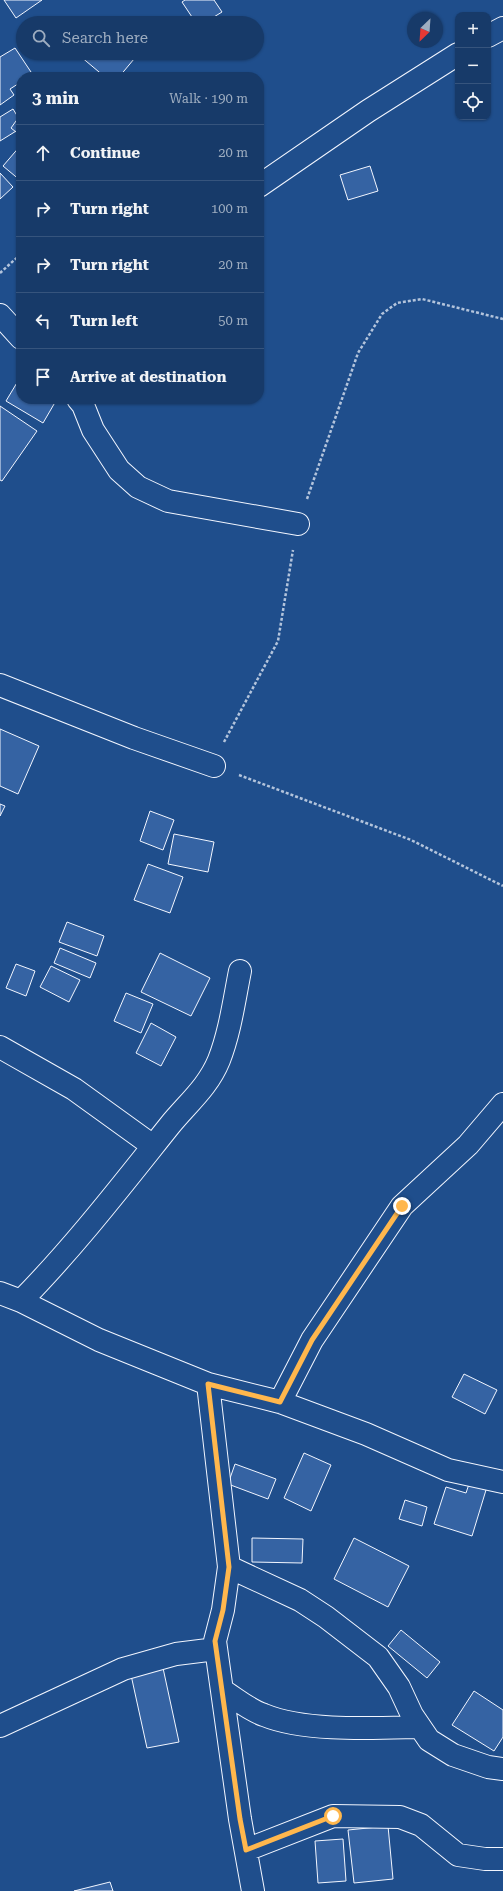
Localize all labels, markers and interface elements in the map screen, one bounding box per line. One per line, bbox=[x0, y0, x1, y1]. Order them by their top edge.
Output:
north arrow bbox=[407, 12, 443, 48]
map controls bbox=[455, 12, 491, 120]
button: + bbox=[455, 12, 491, 48]
search box bbox=[16, 16, 264, 60]
icon: search bbox=[30, 27, 52, 49]
text: Search here bbox=[62, 29, 148, 47]
button: − bbox=[455, 48, 491, 84]
button: locate bbox=[455, 84, 491, 120]
text: 3 min bbox=[32, 88, 79, 108]
text: Walk · 190 m bbox=[169, 91, 248, 106]
icon: ahead bbox=[32, 142, 54, 164]
text: Continue bbox=[70, 144, 140, 162]
text: 20 m bbox=[218, 145, 248, 160]
icon: right bbox=[32, 198, 54, 220]
text: Turn right bbox=[70, 200, 149, 218]
text: 100 m bbox=[211, 201, 248, 216]
icon: right bbox=[32, 254, 54, 276]
text: Turn right bbox=[70, 256, 149, 274]
text: 20 m bbox=[218, 257, 248, 272]
icon: left bbox=[32, 310, 54, 332]
text: Turn left bbox=[70, 312, 138, 330]
text: 50 m bbox=[218, 313, 248, 328]
icon: arrive bbox=[32, 366, 54, 388]
text: Arrive at destination bbox=[70, 368, 226, 386]
route end bbox=[393, 1197, 411, 1215]
route start bbox=[324, 1807, 342, 1825]

